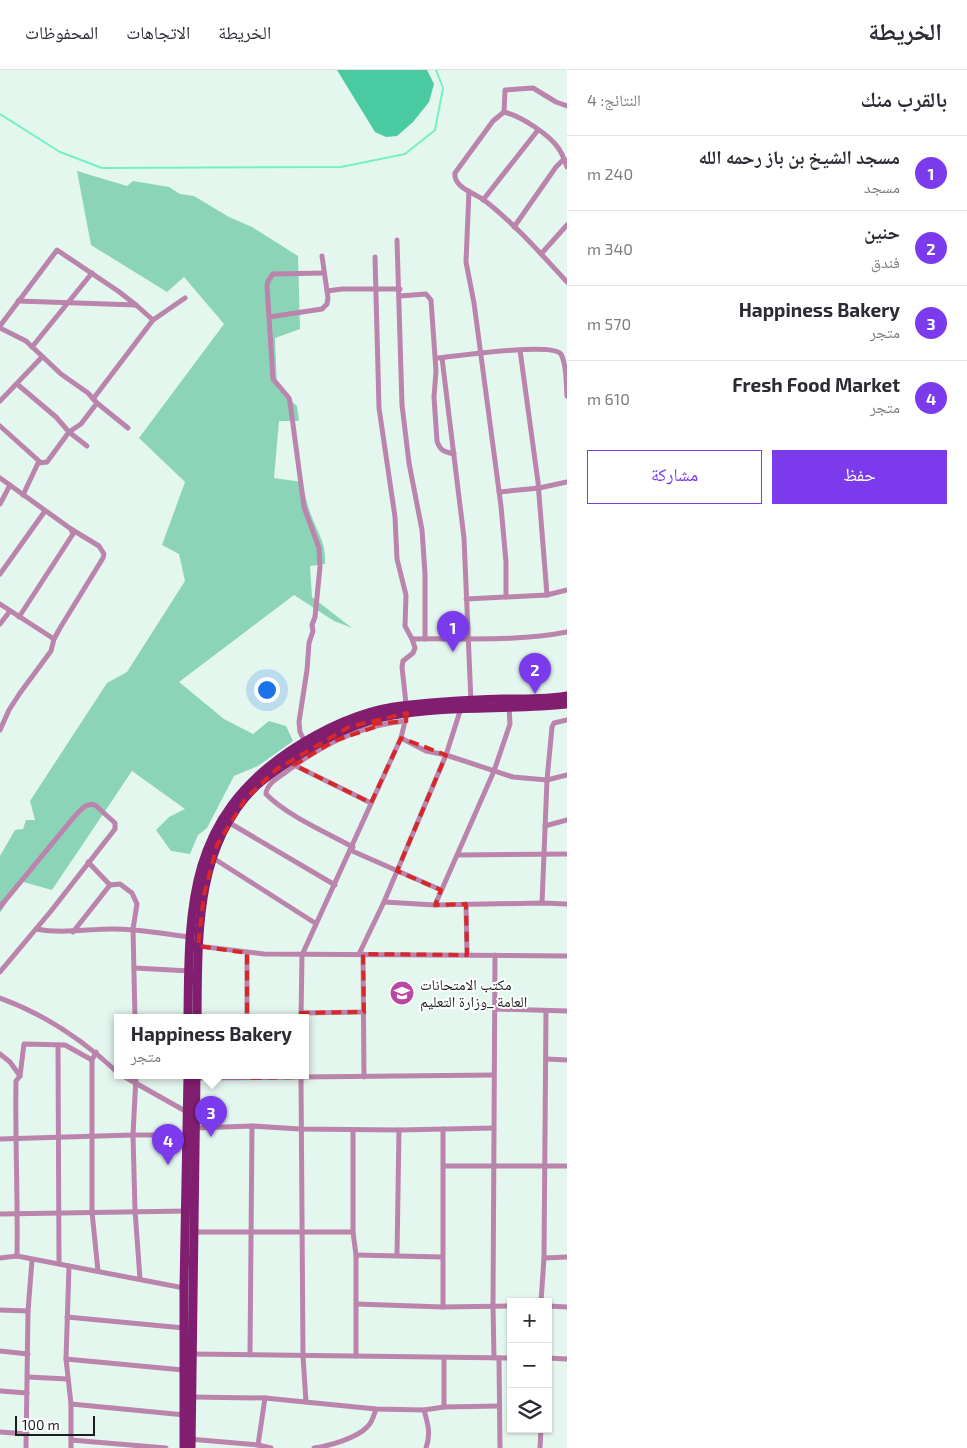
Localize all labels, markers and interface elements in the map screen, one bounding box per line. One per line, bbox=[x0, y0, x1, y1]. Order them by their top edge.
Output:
text: الخريطة bbox=[868, 16, 942, 45]
text: المحفوظات bbox=[25, 21, 98, 43]
text: الاتجاهات bbox=[126, 21, 190, 43]
text: الخريطة bbox=[218, 21, 271, 43]
text: بالقرب منك bbox=[861, 86, 947, 111]
text: النتائج: 4 bbox=[587, 90, 641, 109]
text: مسجد الشيخ بن باز رحمه الله bbox=[699, 145, 900, 168]
text: 240 m bbox=[587, 164, 633, 183]
text: 1 bbox=[928, 164, 934, 183]
text: مسجد bbox=[864, 177, 900, 196]
text: حنين bbox=[864, 220, 900, 243]
text: 340 m bbox=[587, 239, 633, 258]
text: 2 bbox=[926, 239, 936, 258]
text: فندق bbox=[871, 252, 900, 271]
text: Happiness Bakery bbox=[739, 298, 900, 321]
text: 570 m bbox=[587, 314, 631, 333]
text: 3 bbox=[926, 314, 936, 333]
text: متجر bbox=[870, 322, 900, 341]
text: Fresh Food Market bbox=[732, 373, 900, 396]
text: 610 m bbox=[587, 389, 630, 408]
text: 4 bbox=[926, 389, 936, 408]
text: متجر bbox=[870, 397, 900, 416]
button: مشاركة bbox=[587, 450, 762, 504]
button: حفظ bbox=[772, 450, 947, 504]
pin: 1 bbox=[437, 611, 469, 652]
pin: 2 bbox=[519, 653, 551, 694]
your location bbox=[254, 677, 280, 703]
place label: مكتب الامتحانات العامة _وزارة التعليم bbox=[420, 975, 527, 1012]
school or university icon: مكتب الامتحانات العامة _وزارة التعليم bbox=[389, 980, 415, 1006]
popup bbox=[114, 1014, 309, 1079]
text: Happiness Bakery bbox=[131, 1022, 292, 1045]
text: متجر bbox=[131, 1046, 161, 1065]
pin: 3 bbox=[195, 1096, 227, 1137]
pin: 4 bbox=[152, 1124, 184, 1165]
map controls bbox=[507, 1298, 552, 1433]
button: + bbox=[507, 1298, 552, 1343]
button: − bbox=[507, 1343, 552, 1388]
button: layers bbox=[507, 1388, 552, 1433]
scale bar bbox=[15, 1413, 95, 1436]
text: 100 m bbox=[22, 1416, 60, 1433]

